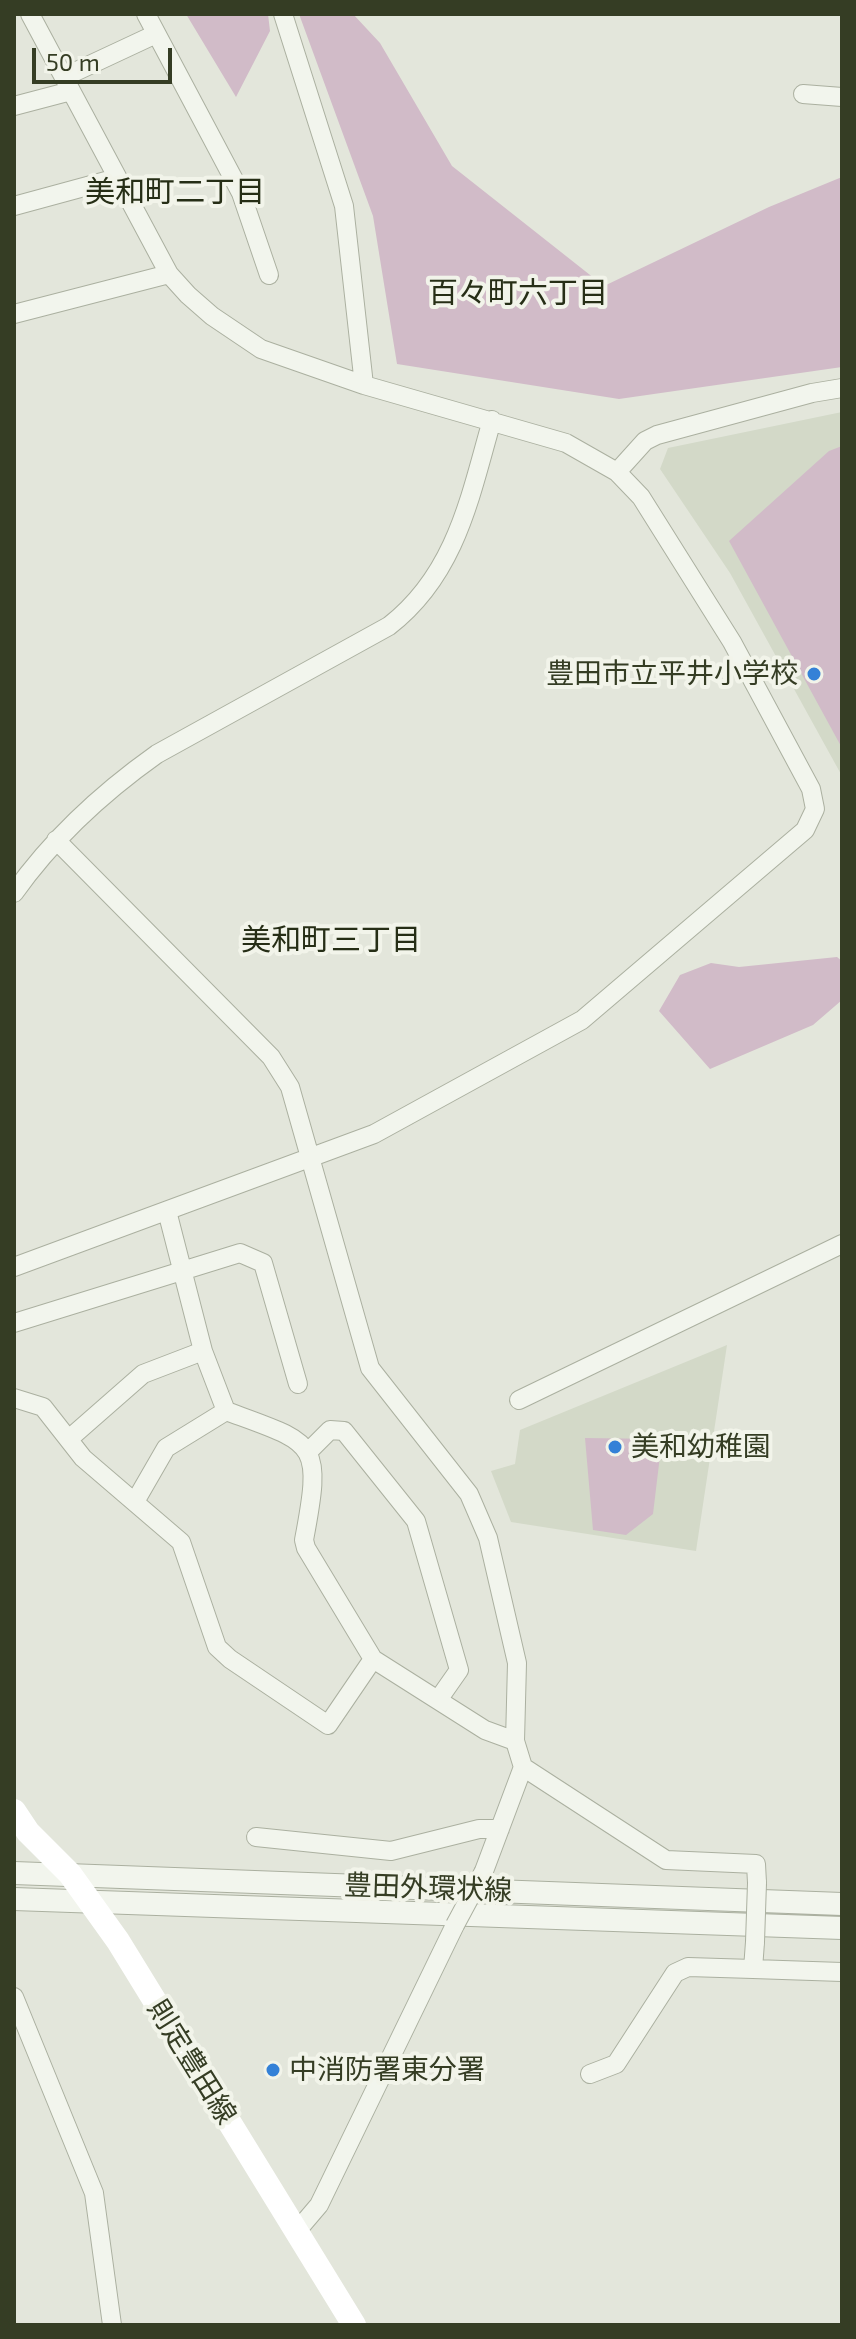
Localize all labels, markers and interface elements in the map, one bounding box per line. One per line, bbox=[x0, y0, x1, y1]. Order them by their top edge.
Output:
scale bar bbox=[36, 32, 176, 82]
text: 50 m bbox=[46, 47, 100, 76]
district label: 美和町二丁目 bbox=[85, 174, 265, 210]
district label: 百々町六丁目 bbox=[428, 275, 608, 311]
place label: 豊田市立平井小学校 bbox=[546, 657, 798, 691]
marker: 豊田市立平井小学校 bbox=[805, 665, 823, 683]
district label: 美和町三丁目 bbox=[241, 922, 421, 958]
place label: 美和幼稚園 bbox=[631, 1430, 771, 1464]
marker: 美和幼稚園 bbox=[606, 1438, 624, 1456]
street label: 豊田外環状線 bbox=[343, 1868, 513, 1908]
street label: 則定豊田線 bbox=[141, 1994, 243, 2130]
place label: 中消防署東分署 bbox=[289, 2053, 485, 2087]
marker: 中消防署東分署 bbox=[264, 2061, 282, 2079]

